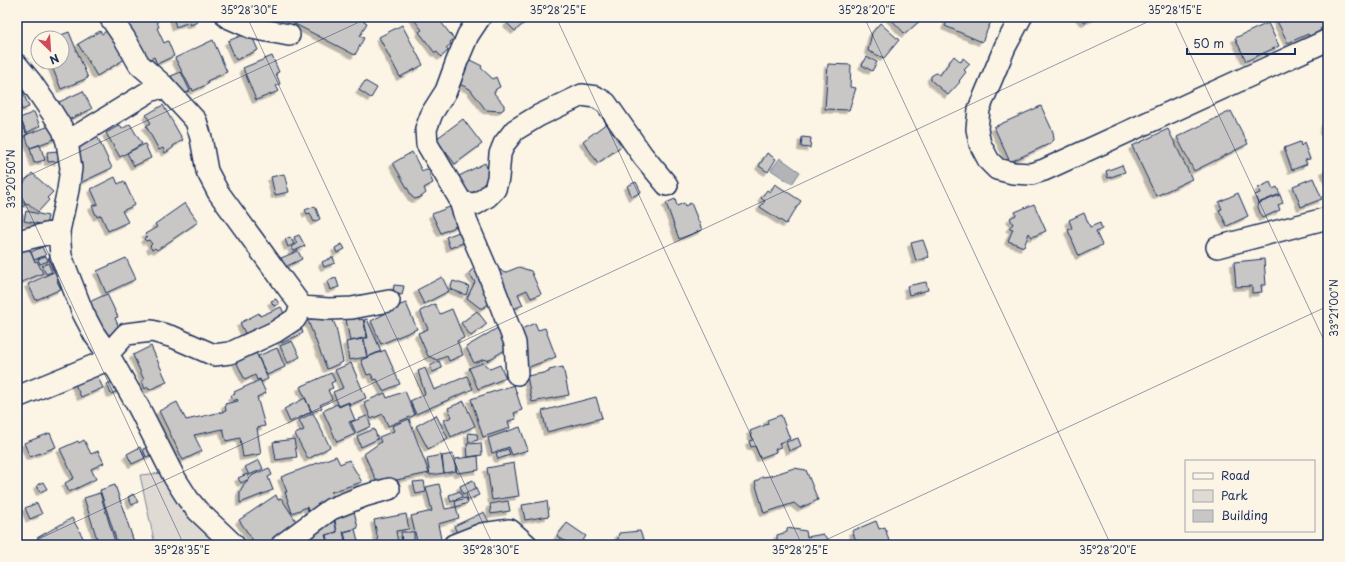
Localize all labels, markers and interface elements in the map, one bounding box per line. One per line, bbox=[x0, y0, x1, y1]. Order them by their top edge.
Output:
text: 35°28'30"E bbox=[221, 2, 277, 17]
text: 35°28'25"E bbox=[530, 2, 586, 17]
text: 35°28'20"E bbox=[838, 2, 896, 17]
text: 35°28'15"E bbox=[1148, 2, 1202, 17]
north arrow bbox=[30, 30, 70, 70]
scale bar bbox=[1187, 30, 1295, 56]
text: 50 m bbox=[1193, 34, 1224, 52]
text: N bbox=[47, 50, 62, 69]
text: 33°20'50"N bbox=[3, 149, 18, 209]
text: 33°21'00"N bbox=[1326, 279, 1341, 337]
legend bbox=[1185, 460, 1315, 532]
text: Road bbox=[1221, 466, 1250, 484]
text: Park bbox=[1221, 486, 1248, 504]
text: Building bbox=[1221, 506, 1268, 524]
text: 35°28'35"E bbox=[154, 542, 210, 557]
text: 35°28'30"E bbox=[463, 542, 519, 557]
text: 35°28'25"E bbox=[772, 542, 828, 557]
text: 35°28'20"E bbox=[1079, 542, 1137, 557]

